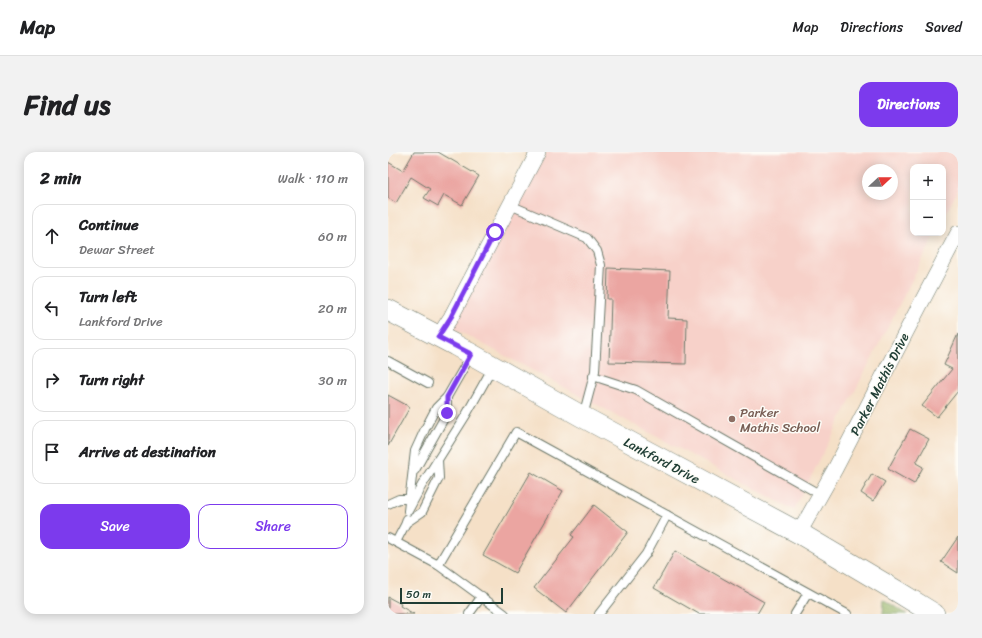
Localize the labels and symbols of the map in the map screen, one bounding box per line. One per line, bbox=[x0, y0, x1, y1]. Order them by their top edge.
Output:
north arrow bbox=[862, 164, 898, 200]
route start bbox=[486, 223, 504, 241]
street label: Parker Mathis Drive bbox=[844, 329, 915, 440]
place label: Parker Mathis School bbox=[740, 401, 820, 439]
route end bbox=[438, 404, 456, 422]
marker: Parker Mathis School bbox=[727, 414, 737, 424]
street label: Lankford Drive bbox=[619, 431, 704, 490]
scale bar bbox=[400, 586, 503, 605]

